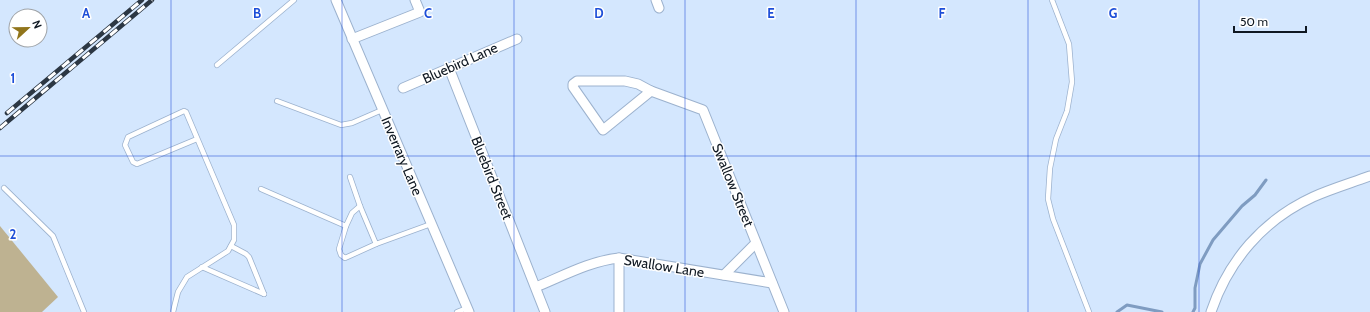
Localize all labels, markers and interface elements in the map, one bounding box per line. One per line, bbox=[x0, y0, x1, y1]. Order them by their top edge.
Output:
text: A bbox=[82, 5, 91, 21]
text: B bbox=[253, 5, 261, 21]
text: C bbox=[424, 5, 432, 21]
text: D bbox=[594, 5, 604, 21]
text: E bbox=[767, 5, 775, 21]
text: F bbox=[939, 5, 946, 21]
text: G bbox=[1109, 5, 1118, 21]
north arrow bbox=[8, 8, 48, 48]
scale bar bbox=[1234, 8, 1306, 34]
text: 50 m bbox=[1240, 14, 1268, 29]
text: N bbox=[29, 18, 45, 30]
street label: Bluebird Lane bbox=[419, 38, 501, 88]
text: 1 bbox=[11, 70, 15, 86]
street label: Inverrary Lane bbox=[377, 114, 427, 198]
street label: Bluebird Street bbox=[467, 134, 517, 222]
street label: Swallow Street bbox=[708, 141, 758, 230]
text: 2 bbox=[10, 226, 17, 242]
street label: Swallow Lane bbox=[623, 251, 705, 281]

